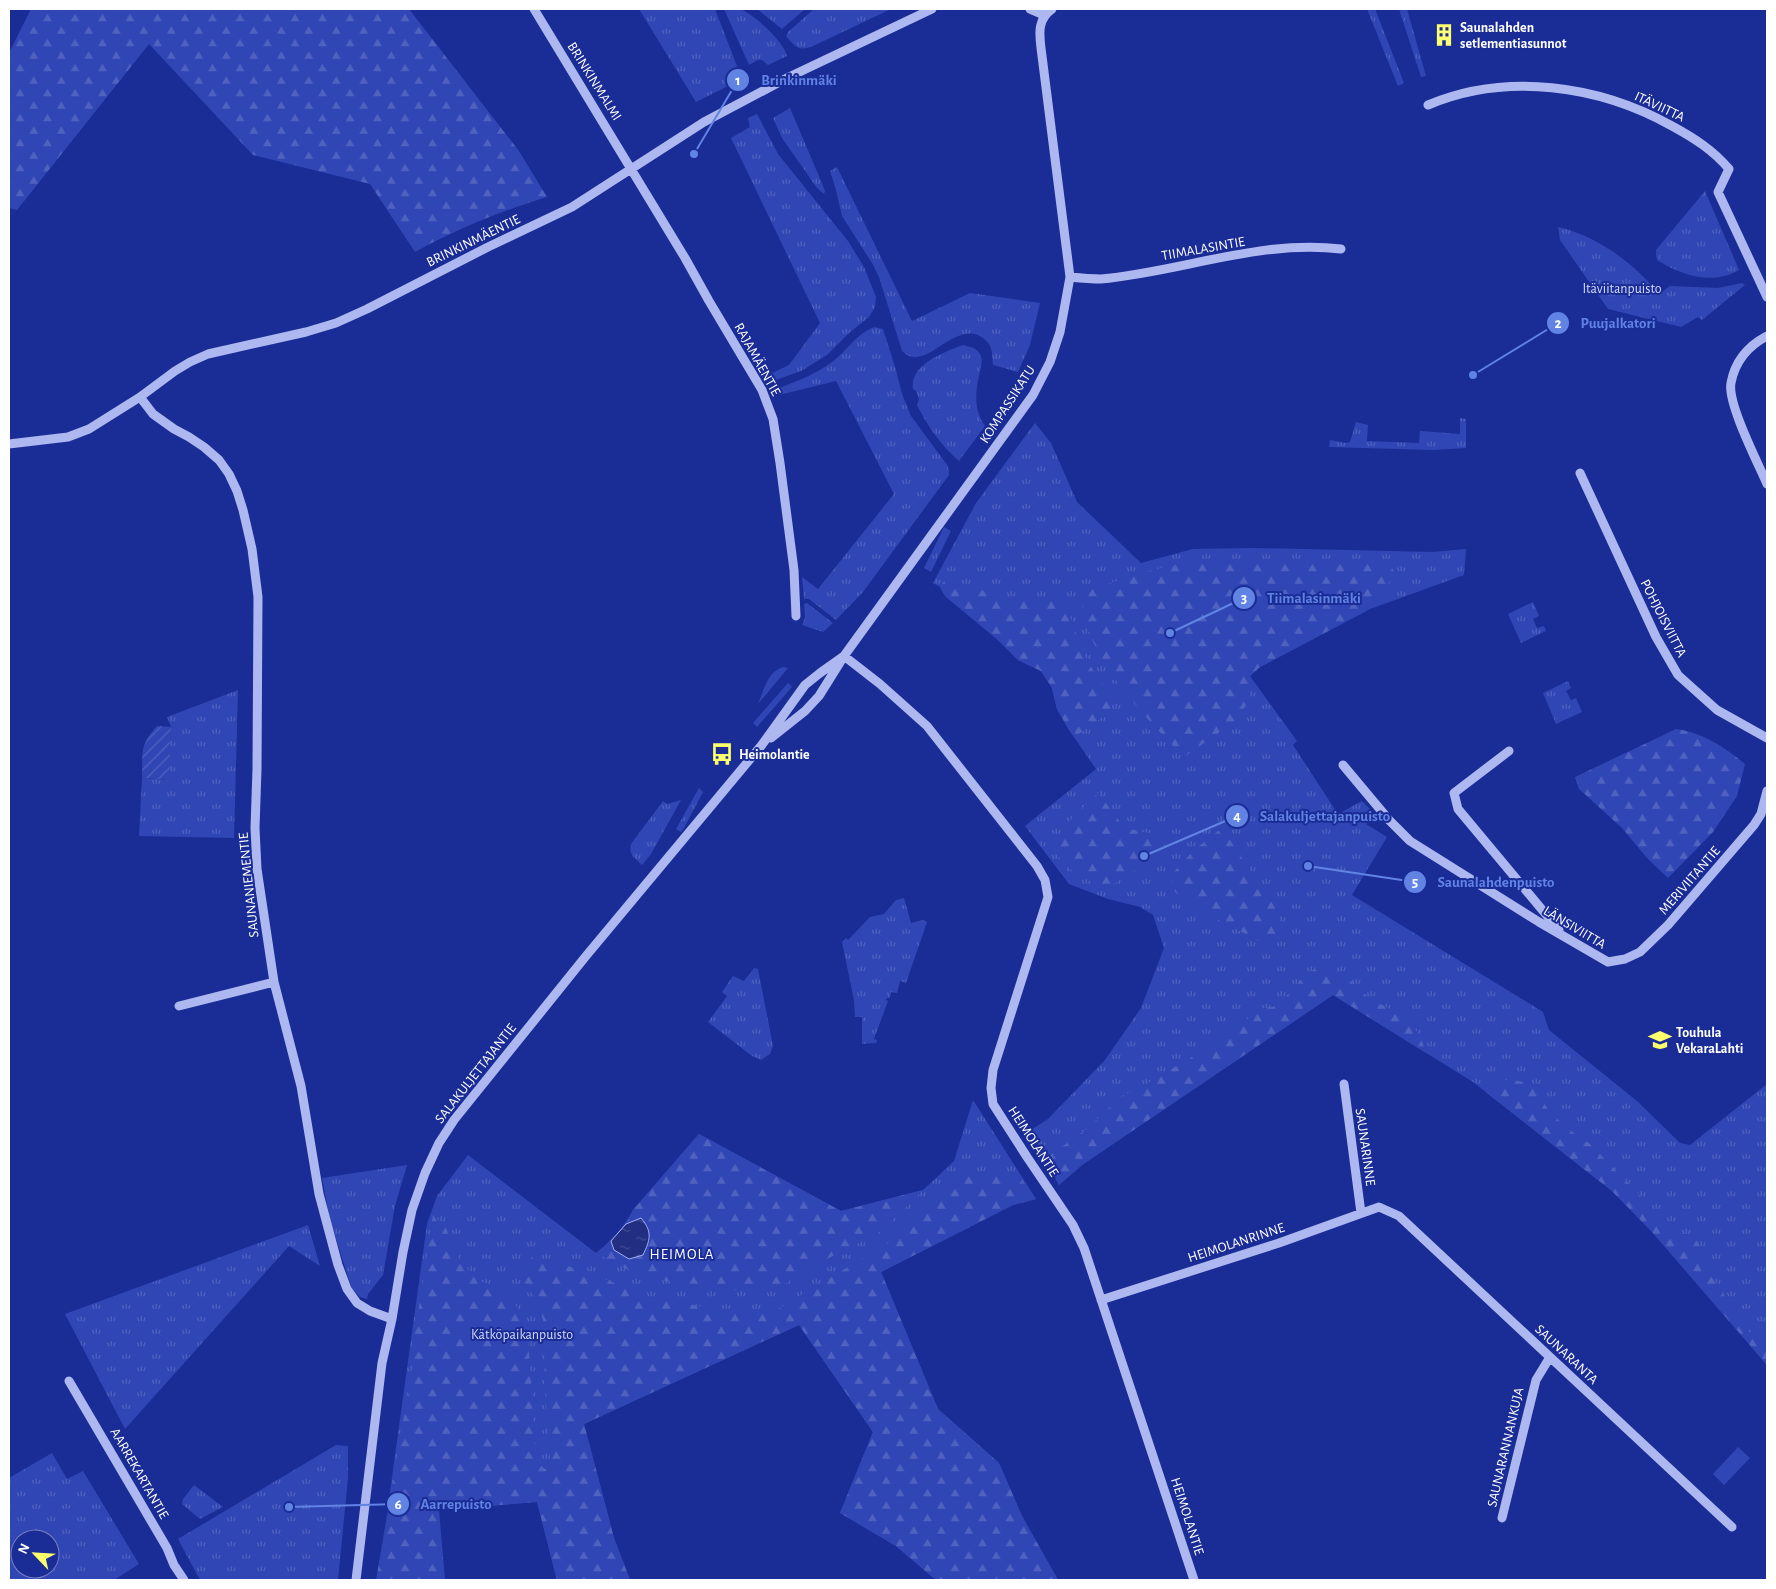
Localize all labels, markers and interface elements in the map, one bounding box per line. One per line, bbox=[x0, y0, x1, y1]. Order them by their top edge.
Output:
place label: Saunalahden setlementiasunnot bbox=[1460, 21, 1567, 51]
building icon: Saunalahden setlementiasunnot bbox=[1431, 22, 1457, 48]
street label: BRINKINMALMI bbox=[565, 40, 624, 123]
callout: Brinkinmäki bbox=[726, 65, 846, 95]
text: 1 bbox=[735, 73, 741, 88]
text: Brinkinmäki bbox=[761, 73, 837, 88]
street label: ITÄVIITTA bbox=[1632, 87, 1688, 125]
street label: BRINKINMÄENTIE bbox=[424, 210, 523, 270]
street label: TIIMALASINTIE bbox=[1160, 235, 1246, 263]
park label: Itäviitanpuisto bbox=[1582, 282, 1662, 296]
callout: Puujalkatori bbox=[1546, 308, 1666, 338]
text: 2 bbox=[1554, 316, 1562, 331]
text: Puujalkatori bbox=[1580, 316, 1656, 331]
street label: RAJAMÄENTIE bbox=[731, 320, 785, 398]
street label: KOMPASSIKATU bbox=[978, 363, 1038, 446]
street label: POHJOISVIITTA bbox=[1637, 577, 1689, 660]
callout: Tiimalasinmäki bbox=[1232, 583, 1371, 613]
text: 3 bbox=[1241, 591, 1247, 606]
text: Tiimalasinmäki bbox=[1267, 591, 1361, 606]
bus stop icon: Heimolantie bbox=[709, 741, 735, 767]
place label: Heimolantie bbox=[739, 748, 810, 762]
callout: Salakuljettajanpuisto bbox=[1225, 801, 1400, 831]
text: 4 bbox=[1233, 809, 1241, 824]
text: Salakuljettajanpuisto bbox=[1260, 809, 1390, 824]
street label: SAUNANIEMENTIE bbox=[236, 831, 261, 938]
street label: MERIVIITANTIE bbox=[1657, 844, 1723, 917]
callout: Saunalahdenpuisto bbox=[1402, 867, 1564, 897]
text: 5 bbox=[1412, 875, 1418, 890]
text: Saunalahdenpuisto bbox=[1437, 875, 1555, 890]
street label: LÄNSIVIITTA bbox=[1541, 902, 1609, 952]
street label: SALAKULJETTAJANTIE bbox=[433, 1021, 519, 1126]
place label: Touhula VekaraLahti bbox=[1676, 1026, 1743, 1056]
school or university icon: Touhula VekaraLahti bbox=[1647, 1027, 1673, 1053]
street label: HEIMOLANTIE bbox=[1005, 1104, 1061, 1179]
street label: SAUNARINNE bbox=[1353, 1107, 1377, 1187]
street label: HEIMOLANRINNE bbox=[1186, 1221, 1287, 1265]
district label: HEIMOLA bbox=[650, 1247, 714, 1262]
street label: SAUNARANTA bbox=[1532, 1322, 1600, 1387]
park label: Kätköpaikanpuisto bbox=[471, 1328, 573, 1342]
street label: SAUNARANNANKUJA bbox=[1485, 1386, 1527, 1508]
street label: AARREKARTANTIE bbox=[107, 1426, 171, 1522]
street label: HEIMOLANTIE bbox=[1168, 1476, 1206, 1557]
callout: Aarrepuisto bbox=[386, 1489, 502, 1519]
text: 6 bbox=[394, 1497, 402, 1512]
text: Aarrepuisto bbox=[420, 1497, 492, 1512]
north arrow bbox=[10, 1529, 60, 1579]
text: N bbox=[16, 1542, 33, 1556]

